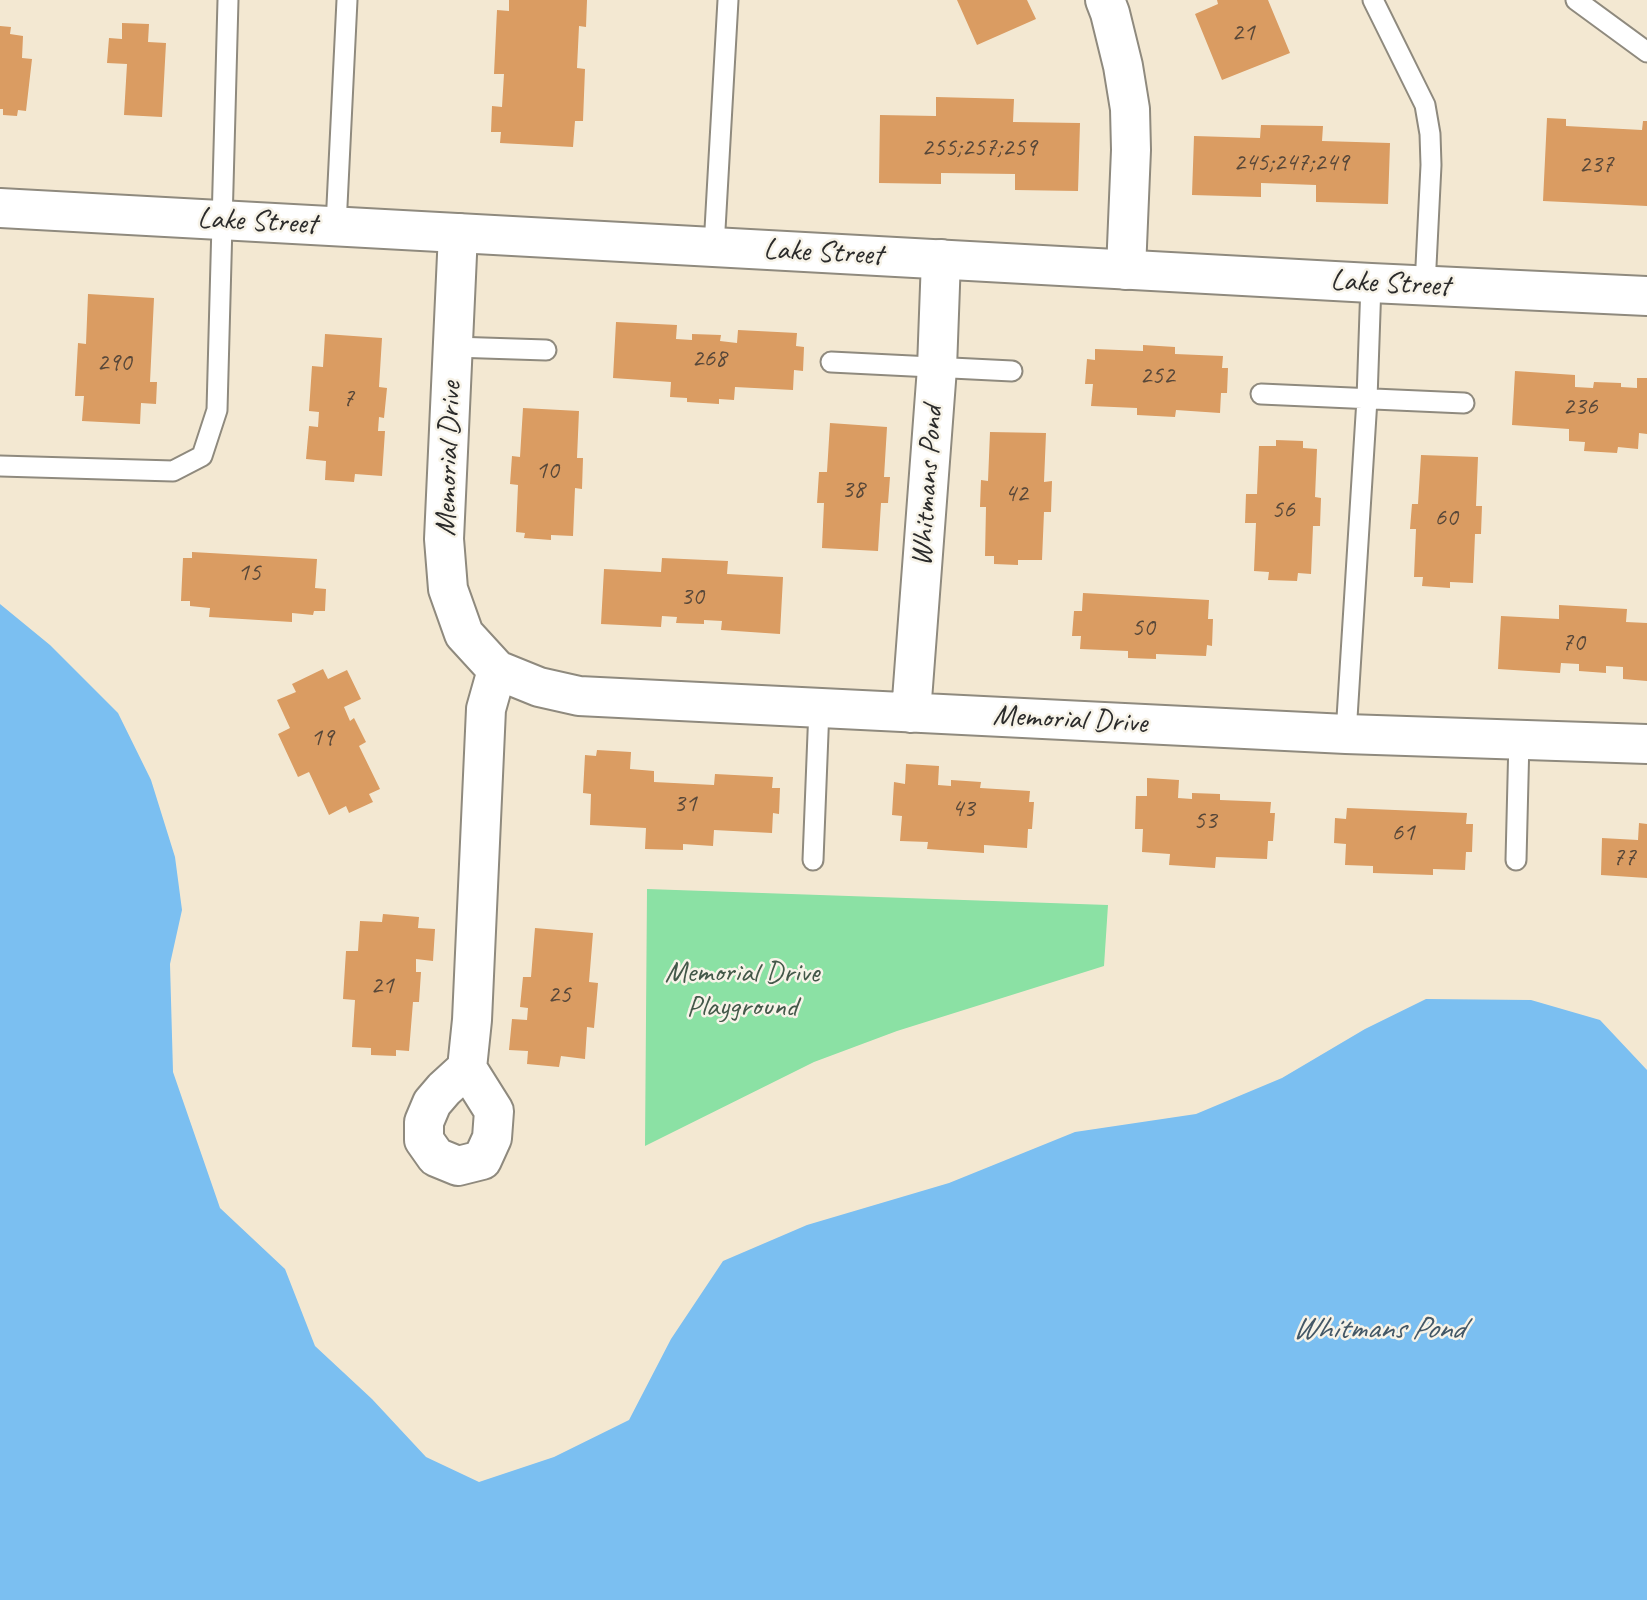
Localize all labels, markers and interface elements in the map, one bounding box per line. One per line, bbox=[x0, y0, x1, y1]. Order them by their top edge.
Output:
house number: 21 bbox=[1231, 17, 1255, 49]
house number: 255;257;259 bbox=[921, 132, 1037, 164]
house number: 245;247;249 bbox=[1233, 147, 1349, 179]
house number: 237 bbox=[1578, 149, 1614, 181]
street label: Lake Street bbox=[197, 201, 317, 243]
street label: Lake Street bbox=[763, 232, 883, 274]
street label: Lake Street bbox=[1330, 263, 1450, 305]
house number: 268 bbox=[691, 343, 727, 375]
house number: 290 bbox=[96, 347, 132, 379]
house number: 252 bbox=[1139, 360, 1175, 392]
street label: Memorial Drive bbox=[428, 381, 470, 537]
house number: 7 bbox=[342, 383, 354, 415]
house number: 236 bbox=[1562, 391, 1598, 423]
street label: Whitmans Pond bbox=[904, 405, 952, 567]
house number: 10 bbox=[535, 455, 559, 487]
house number: 38 bbox=[841, 474, 865, 506]
house number: 42 bbox=[1004, 478, 1028, 510]
house number: 56 bbox=[1271, 494, 1295, 526]
house number: 60 bbox=[1434, 502, 1458, 534]
house number: 15 bbox=[237, 557, 261, 589]
house number: 30 bbox=[680, 581, 704, 613]
house number: 50 bbox=[1131, 612, 1155, 644]
house number: 70 bbox=[1561, 627, 1585, 659]
street label: Memorial Drive bbox=[992, 698, 1148, 742]
house number: 19 bbox=[310, 722, 334, 754]
house number: 31 bbox=[673, 788, 697, 820]
house number: 43 bbox=[951, 793, 975, 825]
house number: 53 bbox=[1193, 805, 1217, 837]
house number: 61 bbox=[1391, 817, 1415, 849]
house number: 77 bbox=[1612, 842, 1636, 874]
park label: Memorial Drive Playground bbox=[665, 955, 819, 1026]
house number: 21 bbox=[370, 970, 394, 1002]
house number: 25 bbox=[547, 979, 571, 1011]
water label: Whitmans Pond bbox=[1292, 1311, 1464, 1349]

